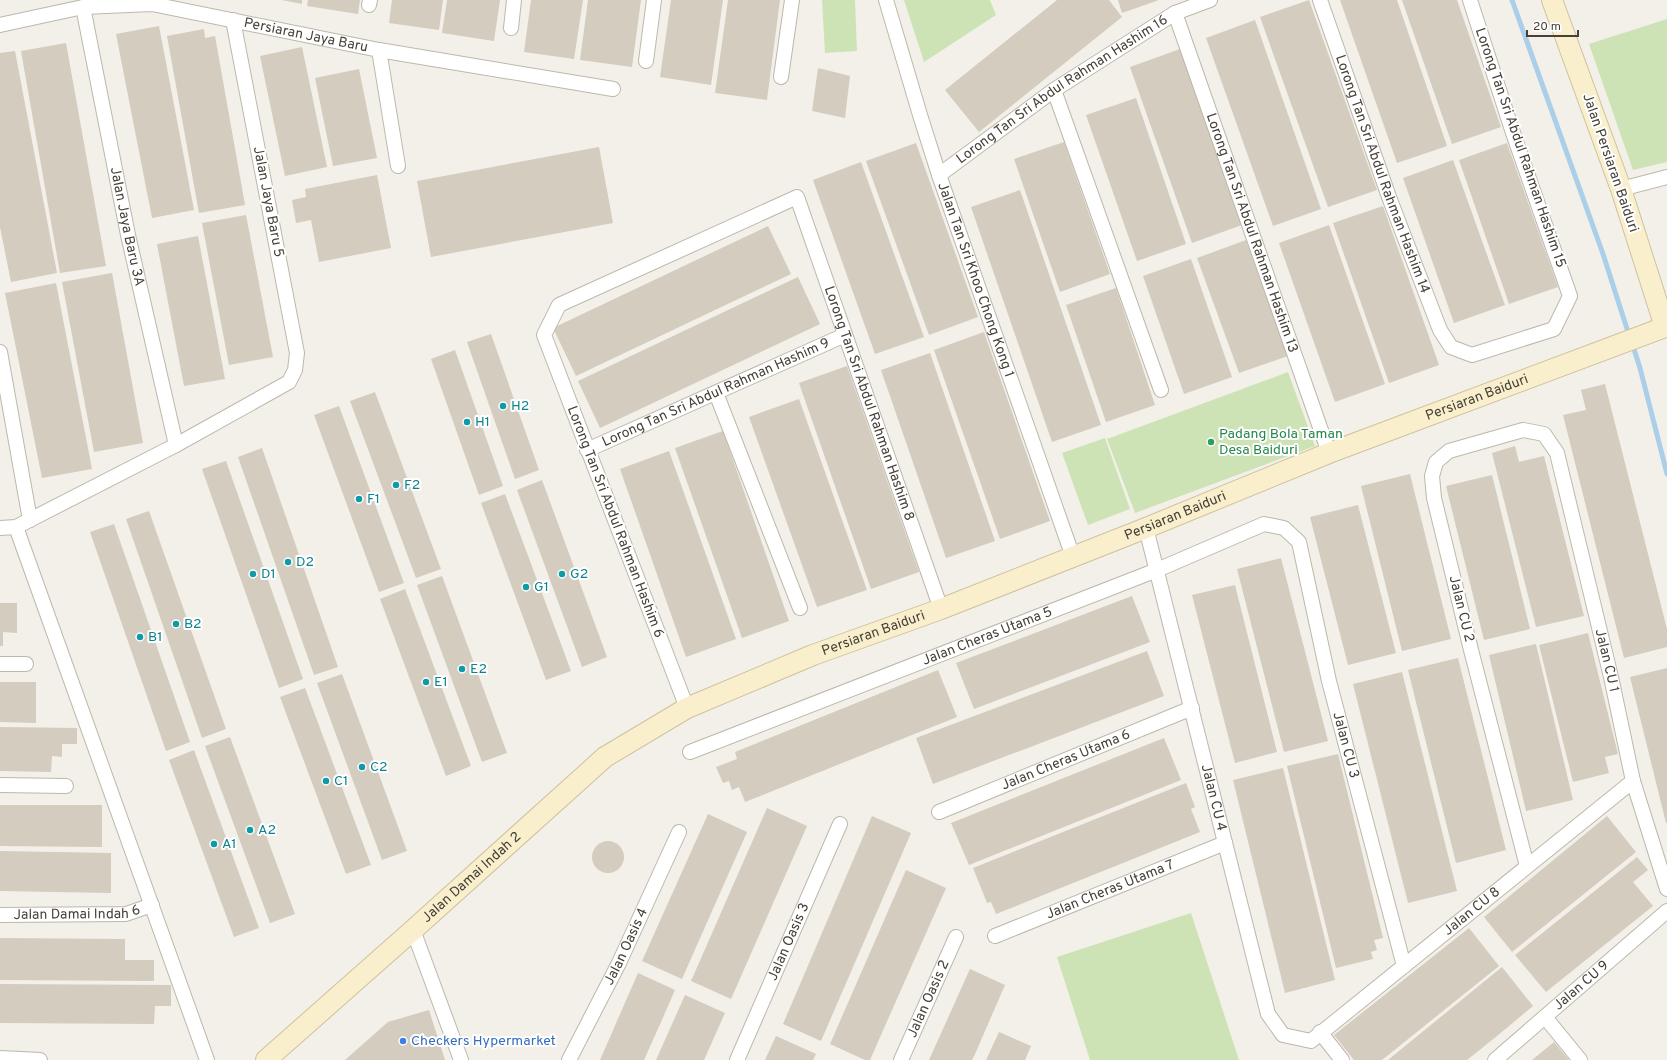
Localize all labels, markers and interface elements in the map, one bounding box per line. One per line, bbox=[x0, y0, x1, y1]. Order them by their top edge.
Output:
street label: Lorong Tan Sri Abdul Rahman Hashim 16 bbox=[953, 11, 1171, 168]
scale bar bbox=[1527, 12, 1578, 38]
street label: Persiaran Jaya Baru bbox=[242, 14, 369, 56]
text: 20 m bbox=[1533, 19, 1561, 35]
street label: Lorong Tan Sri Abdul Rahman Hashim 15 bbox=[1471, 26, 1569, 270]
street label: Lorong Tan Sri Abdul Rahman Hashim 14 bbox=[1331, 53, 1434, 296]
street label: Jalan Persiaran Baiduri bbox=[1578, 91, 1642, 235]
street label: Lorong Tan Sri Abdul Rahman Hashim 13 bbox=[1202, 111, 1302, 355]
street label: Jalan Jaya Baru 5 bbox=[249, 145, 287, 259]
street label: Jalan Jaya Baru 3A bbox=[106, 166, 148, 288]
street label: Jalan Tan Sri Khoo Chong Kong 1 bbox=[934, 180, 1018, 380]
street label: Lorong Tan Sri Abdul Rahman Hashim 8 bbox=[820, 284, 918, 523]
street label: Lorong Tan Sri Abdul Rahman Hashim 9 bbox=[599, 335, 832, 451]
street label: Persiaran Baiduri bbox=[1423, 371, 1531, 425]
place label: H2 bbox=[511, 398, 529, 415]
marker: H2 bbox=[498, 401, 508, 411]
street label: Lorong Tan Sri Abdul Rahman Hashim 6 bbox=[563, 404, 667, 640]
place label: H1 bbox=[475, 414, 490, 431]
marker: H1 bbox=[462, 417, 472, 427]
place label: Padang Bola Taman Desa Baiduri bbox=[1219, 426, 1343, 459]
marker: Padang Bola Taman Desa Baiduri bbox=[1206, 437, 1216, 447]
place label: F2 bbox=[404, 477, 420, 494]
marker: F2 bbox=[391, 480, 401, 490]
street label: Persiaran Baiduri bbox=[1122, 488, 1229, 544]
place label: F1 bbox=[367, 491, 380, 508]
marker: F1 bbox=[354, 494, 364, 504]
place label: D2 bbox=[296, 554, 314, 571]
marker: D2 bbox=[283, 557, 293, 567]
place label: D1 bbox=[261, 566, 276, 583]
place label: G2 bbox=[570, 566, 588, 583]
marker: D1 bbox=[248, 569, 258, 579]
marker: G2 bbox=[557, 569, 567, 579]
street label: Jalan CU 2 bbox=[1445, 574, 1477, 644]
place label: G1 bbox=[534, 579, 549, 596]
marker: G1 bbox=[521, 582, 531, 592]
street label: Jalan Cheras Utama 5 bbox=[920, 603, 1055, 669]
street label: Persiaran Baiduri bbox=[819, 607, 927, 660]
place label: B2 bbox=[184, 616, 201, 633]
marker: B2 bbox=[171, 619, 181, 629]
street label: Jalan CU 1 bbox=[1591, 627, 1622, 694]
place label: B1 bbox=[148, 629, 162, 646]
marker: B1 bbox=[135, 632, 145, 642]
place label: E2 bbox=[470, 661, 487, 678]
marker: E2 bbox=[457, 664, 467, 674]
place label: E1 bbox=[434, 674, 448, 691]
marker: E1 bbox=[421, 677, 431, 687]
street label: Jalan CU 3 bbox=[1329, 710, 1363, 780]
street label: Jalan Cheras Utama 6 bbox=[999, 726, 1133, 794]
place label: C2 bbox=[370, 759, 388, 776]
marker: C2 bbox=[357, 762, 367, 772]
street label: Jalan CU 4 bbox=[1197, 763, 1230, 833]
place label: C1 bbox=[334, 773, 348, 790]
marker: C1 bbox=[321, 776, 331, 786]
place label: A2 bbox=[258, 822, 276, 839]
marker: A2 bbox=[245, 825, 255, 835]
street label: Jalan Damai Indah 2 bbox=[418, 828, 525, 926]
place label: A1 bbox=[222, 836, 237, 853]
marker: A1 bbox=[209, 839, 219, 849]
street label: Jalan Cheras Utama 7 bbox=[1044, 856, 1176, 923]
street label: Jalan CU 8 bbox=[1440, 883, 1503, 939]
street label: Jalan Oasis 3 bbox=[764, 900, 813, 983]
street label: Jalan Damai Indah 6 bbox=[13, 901, 143, 923]
street label: Jalan Oasis 4 bbox=[601, 905, 652, 988]
street label: Jalan Oasis 2 bbox=[904, 957, 953, 1040]
street label: Jalan CU 9 bbox=[1550, 957, 1612, 1014]
place label: Checkers Hypermarket bbox=[411, 1033, 556, 1050]
marker: Checkers Hypermarket bbox=[398, 1036, 408, 1046]

